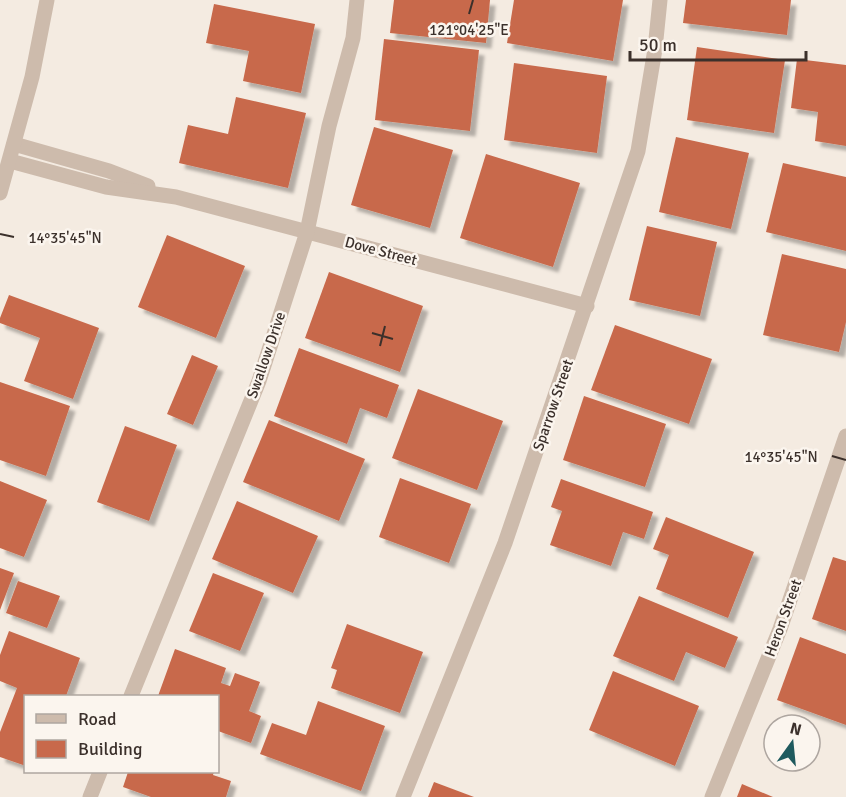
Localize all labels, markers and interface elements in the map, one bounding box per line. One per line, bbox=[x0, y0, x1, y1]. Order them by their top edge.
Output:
text: 121°04'25"E bbox=[429, 21, 509, 39]
scale bar bbox=[630, 24, 806, 62]
text: 50 m bbox=[639, 34, 677, 56]
text: 14°35'45"N bbox=[28, 229, 102, 247]
street label: Dove Street bbox=[343, 233, 419, 269]
street label: Swallow Drive bbox=[243, 309, 289, 401]
street label: Sparrow Street bbox=[529, 357, 577, 453]
text: 14°35'45"N bbox=[744, 448, 818, 466]
street label: Heron Street bbox=[761, 577, 805, 659]
legend bbox=[24, 695, 219, 773]
text: Road bbox=[78, 708, 117, 730]
north arrow bbox=[762, 713, 822, 773]
text: N bbox=[788, 718, 804, 741]
text: Building bbox=[78, 738, 142, 760]

